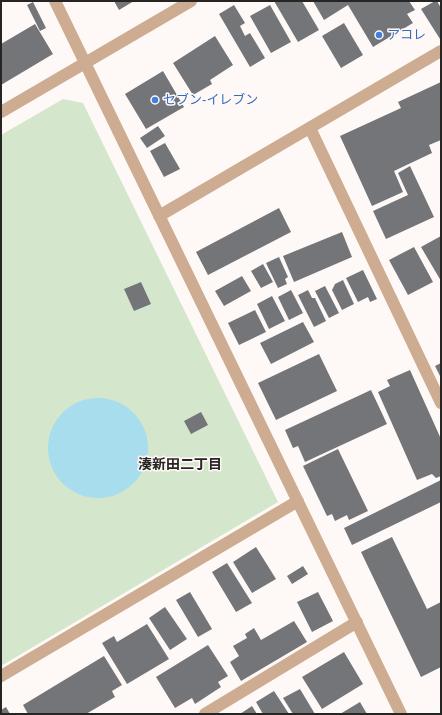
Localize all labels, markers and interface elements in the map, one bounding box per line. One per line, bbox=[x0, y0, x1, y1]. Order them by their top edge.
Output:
place label: アコレ bbox=[387, 27, 426, 43]
marker: アコレ bbox=[374, 30, 384, 40]
place label: セブン-イレブン bbox=[163, 92, 258, 108]
marker: セブン-イレブン bbox=[150, 95, 160, 105]
district label: 湊新田二丁目 bbox=[138, 457, 222, 473]

